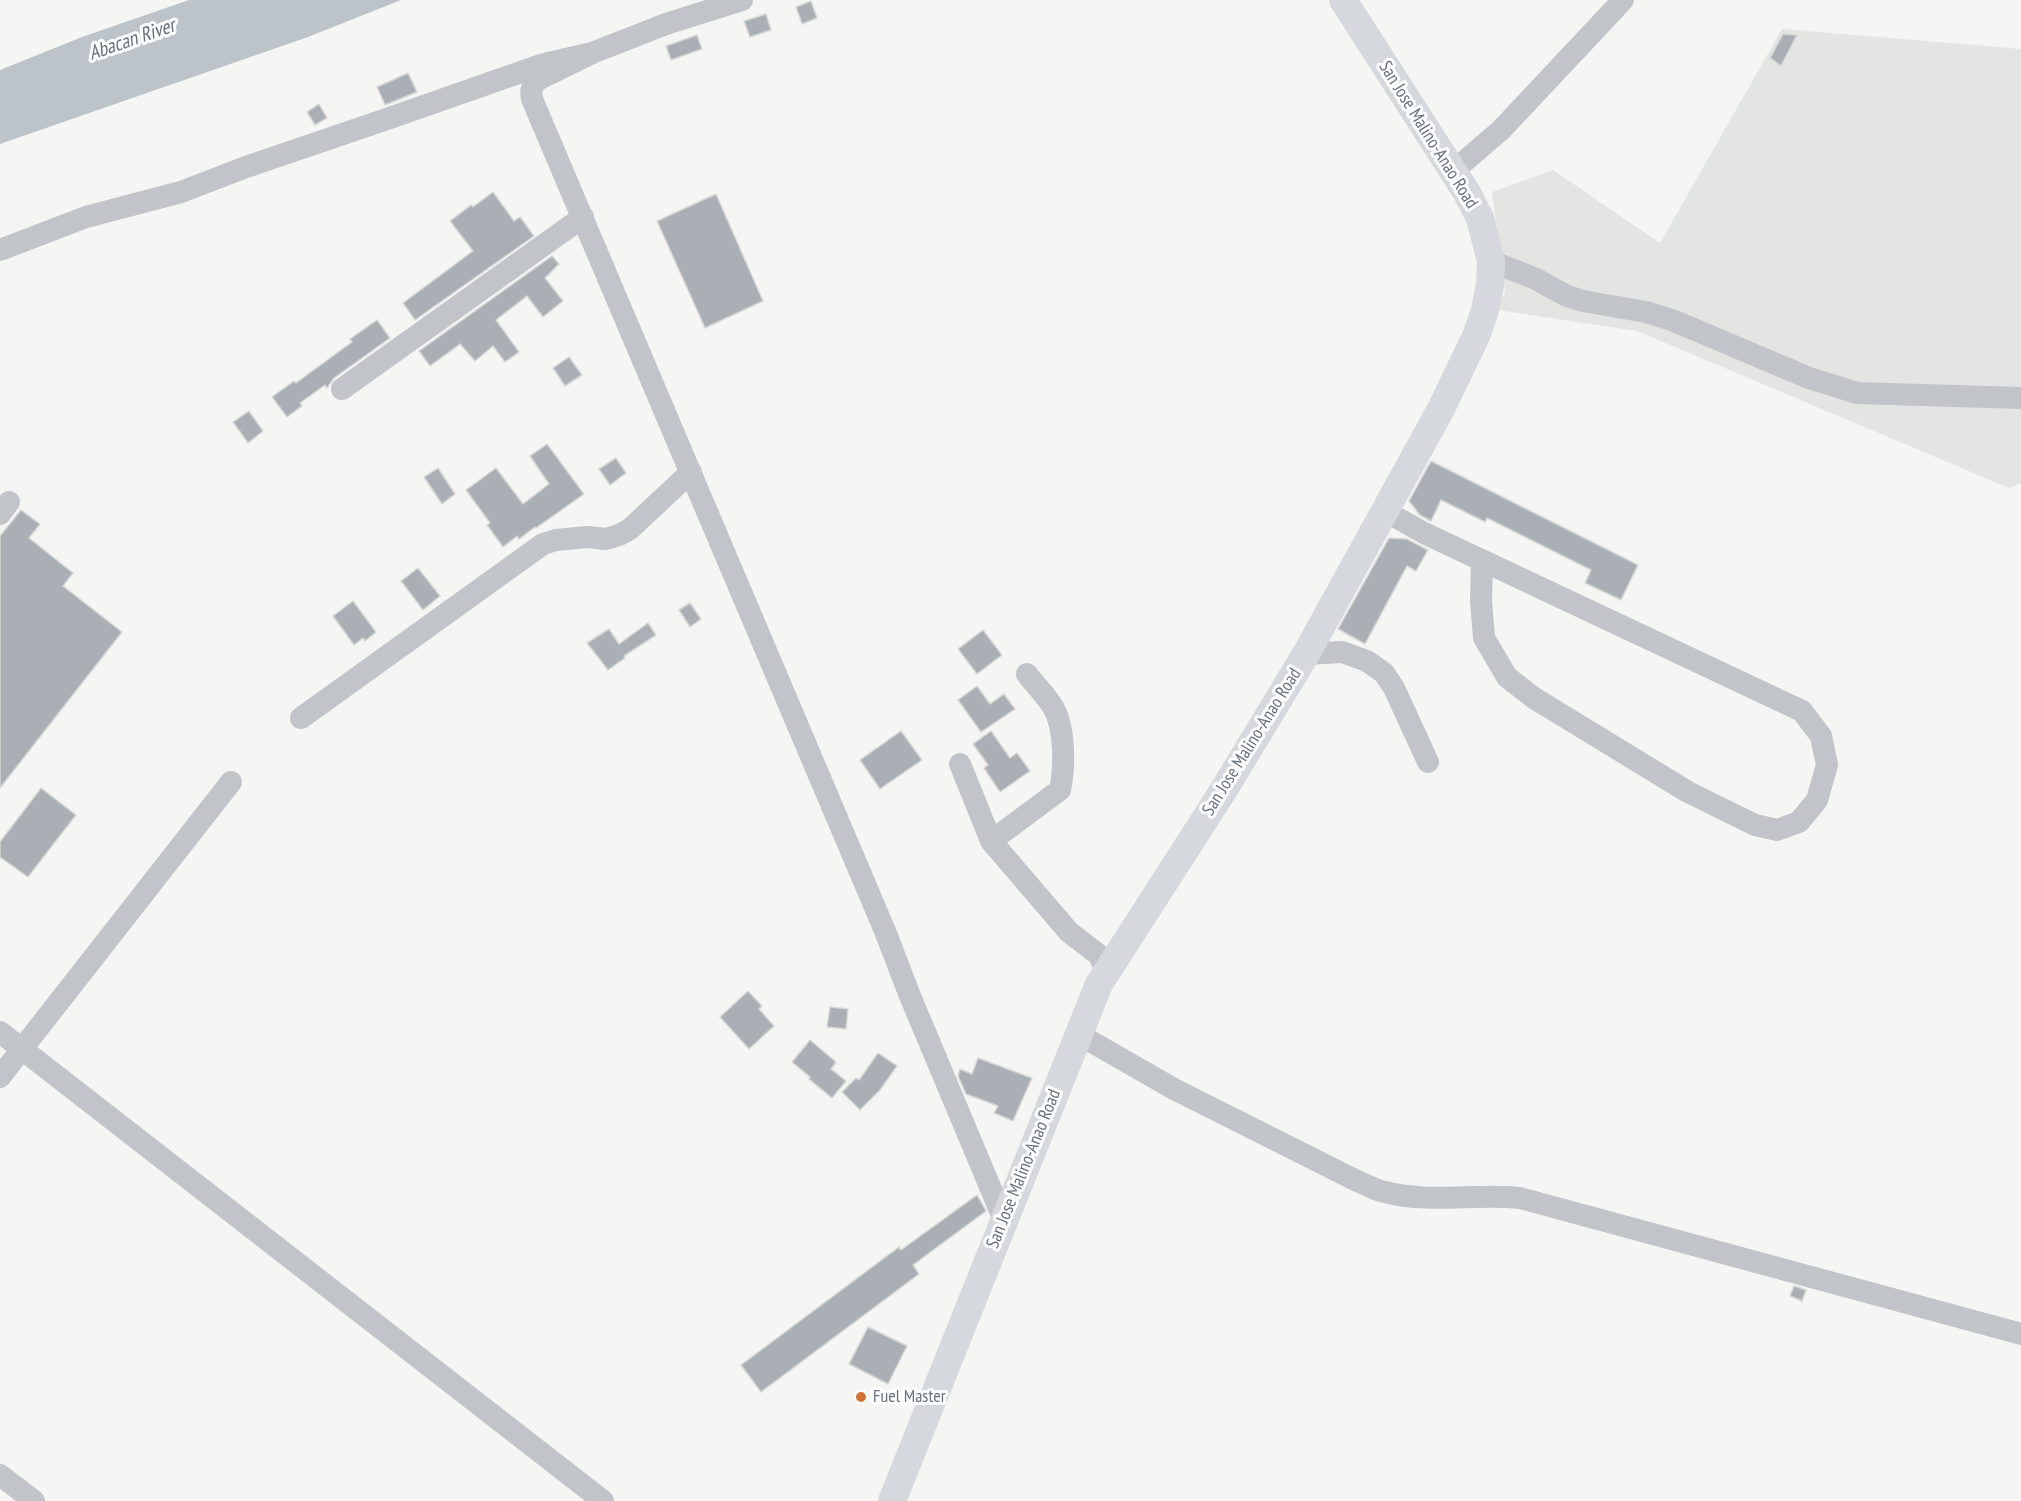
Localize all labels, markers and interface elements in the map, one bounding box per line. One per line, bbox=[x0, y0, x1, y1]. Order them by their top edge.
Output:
water label: Abacan River bbox=[86, 14, 178, 66]
street label: San Jose Malino-Anao Road bbox=[1374, 57, 1482, 213]
street label: San Jose Malino-Anao Road bbox=[1198, 664, 1306, 820]
street label: San Jose Malino-Anao Road bbox=[982, 1086, 1066, 1252]
place label: Fuel Master bbox=[873, 1386, 946, 1408]
marker: Fuel Master bbox=[854, 1390, 868, 1404]

